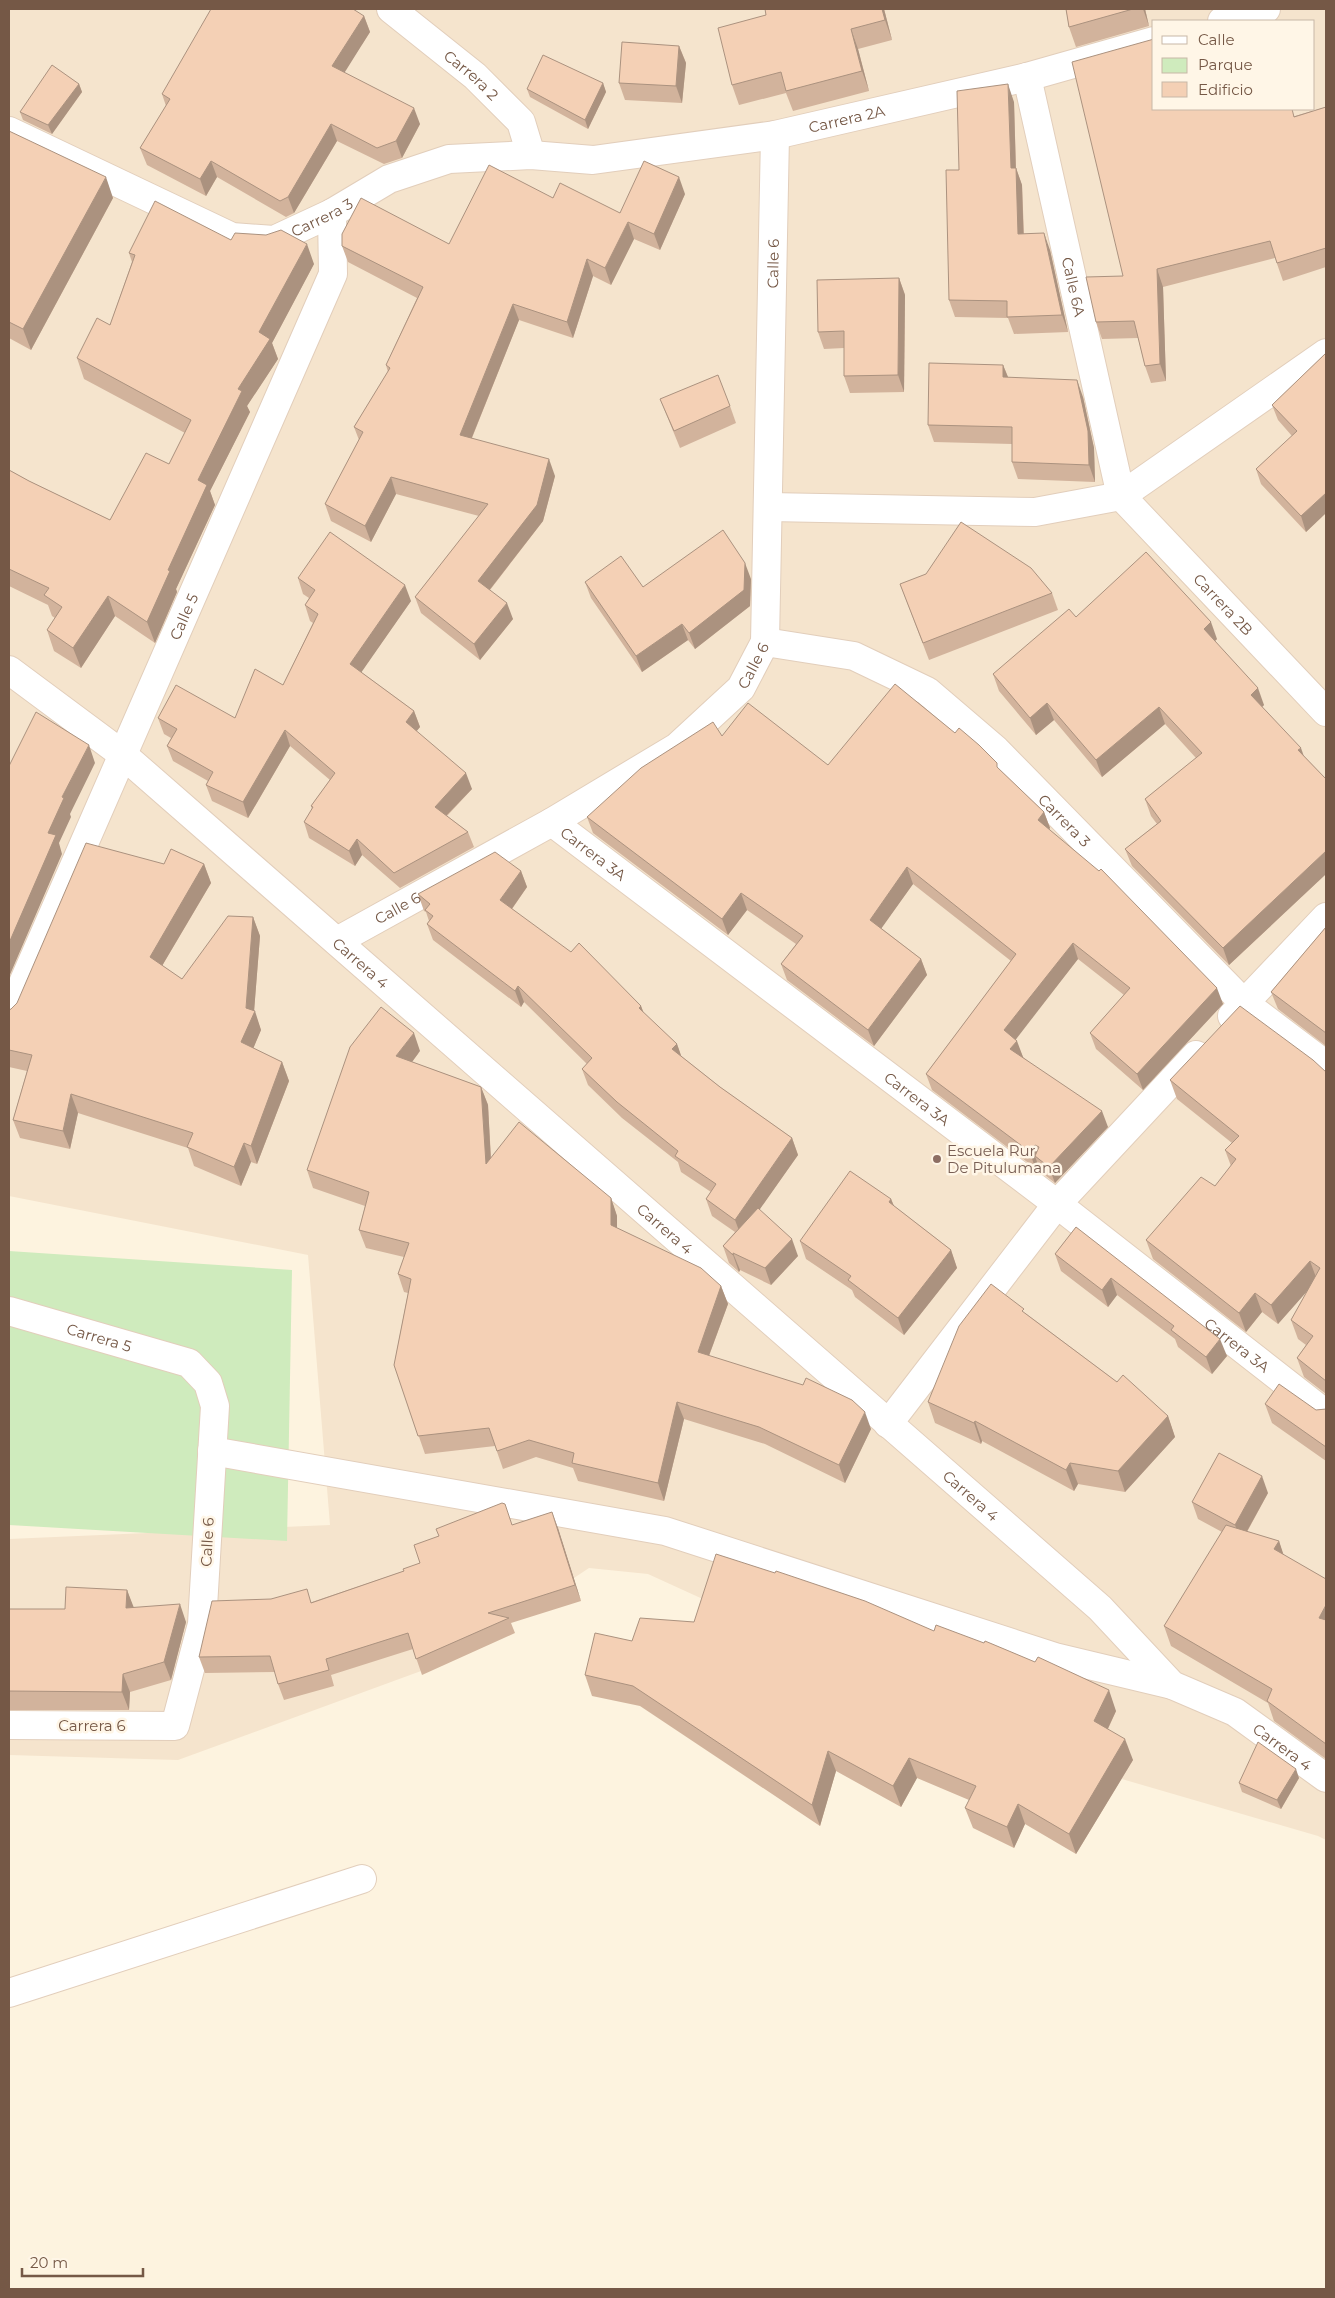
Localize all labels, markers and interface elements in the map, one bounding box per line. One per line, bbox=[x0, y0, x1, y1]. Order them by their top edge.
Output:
legend bbox=[1152, 20, 1315, 110]
text: Calle bbox=[1198, 30, 1235, 49]
street label: Carrera 2 bbox=[440, 46, 503, 104]
text: Parque bbox=[1198, 55, 1253, 74]
text: Edificio bbox=[1198, 80, 1253, 99]
street label: Carrera 2A bbox=[807, 101, 887, 137]
street label: Carrera 3 bbox=[288, 193, 356, 240]
street label: Calle 6 bbox=[762, 239, 782, 289]
street label: Calle 6A bbox=[1058, 255, 1090, 319]
street label: Carrera 2B bbox=[1190, 569, 1257, 639]
street label: Calle 5 bbox=[165, 590, 202, 643]
street label: Calle 6 bbox=[733, 639, 773, 692]
street label: Carrera 3 bbox=[1035, 790, 1095, 851]
street label: Carrera 3A bbox=[557, 822, 630, 885]
street label: Calle 6 bbox=[371, 887, 424, 928]
street label: Carrera 4 bbox=[329, 933, 393, 992]
street label: Carrera 3A bbox=[881, 1067, 954, 1129]
place label: Escuela Rur De Pitulumana bbox=[947, 1141, 1061, 1177]
marker: Escuela Rur De Pitulumana bbox=[931, 1153, 943, 1165]
street label: Carrera 4 bbox=[633, 1199, 697, 1258]
street label: Carrera 3A bbox=[1201, 1313, 1274, 1376]
street label: Carrera 5 bbox=[65, 1319, 134, 1355]
street label: Carrera 4 bbox=[939, 1466, 1003, 1525]
street label: Calle 6 bbox=[196, 1517, 218, 1567]
street label: Carrera 6 bbox=[58, 1716, 126, 1735]
street label: Carrera 4 bbox=[1249, 1719, 1316, 1774]
scale bar bbox=[22, 2246, 144, 2278]
text: 20 m bbox=[30, 2253, 68, 2272]

